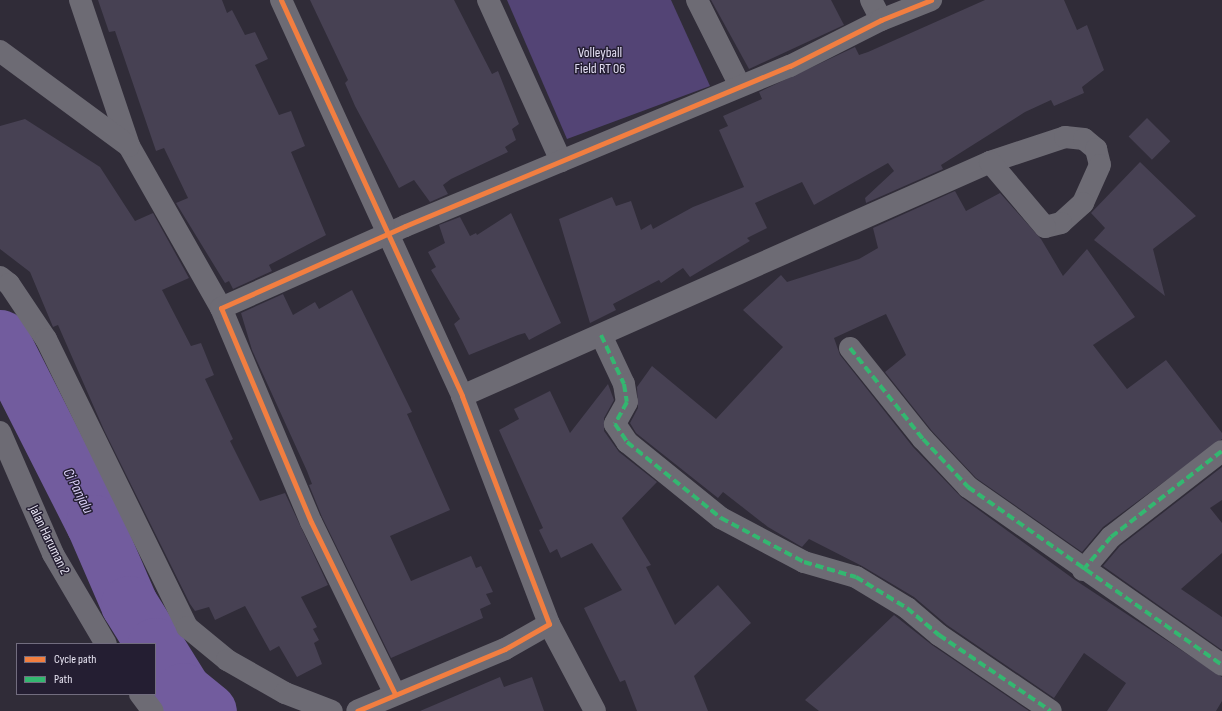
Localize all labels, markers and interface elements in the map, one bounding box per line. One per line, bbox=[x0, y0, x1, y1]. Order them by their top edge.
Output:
park label: Volleyball Field RT 06 bbox=[575, 45, 625, 78]
water label: Ci Panjalu bbox=[59, 465, 97, 517]
street label: Jalan Haruman 2 bbox=[25, 503, 73, 577]
legend bbox=[16, 643, 156, 695]
text: Cycle path bbox=[54, 652, 96, 667]
text: Path bbox=[54, 672, 72, 687]

